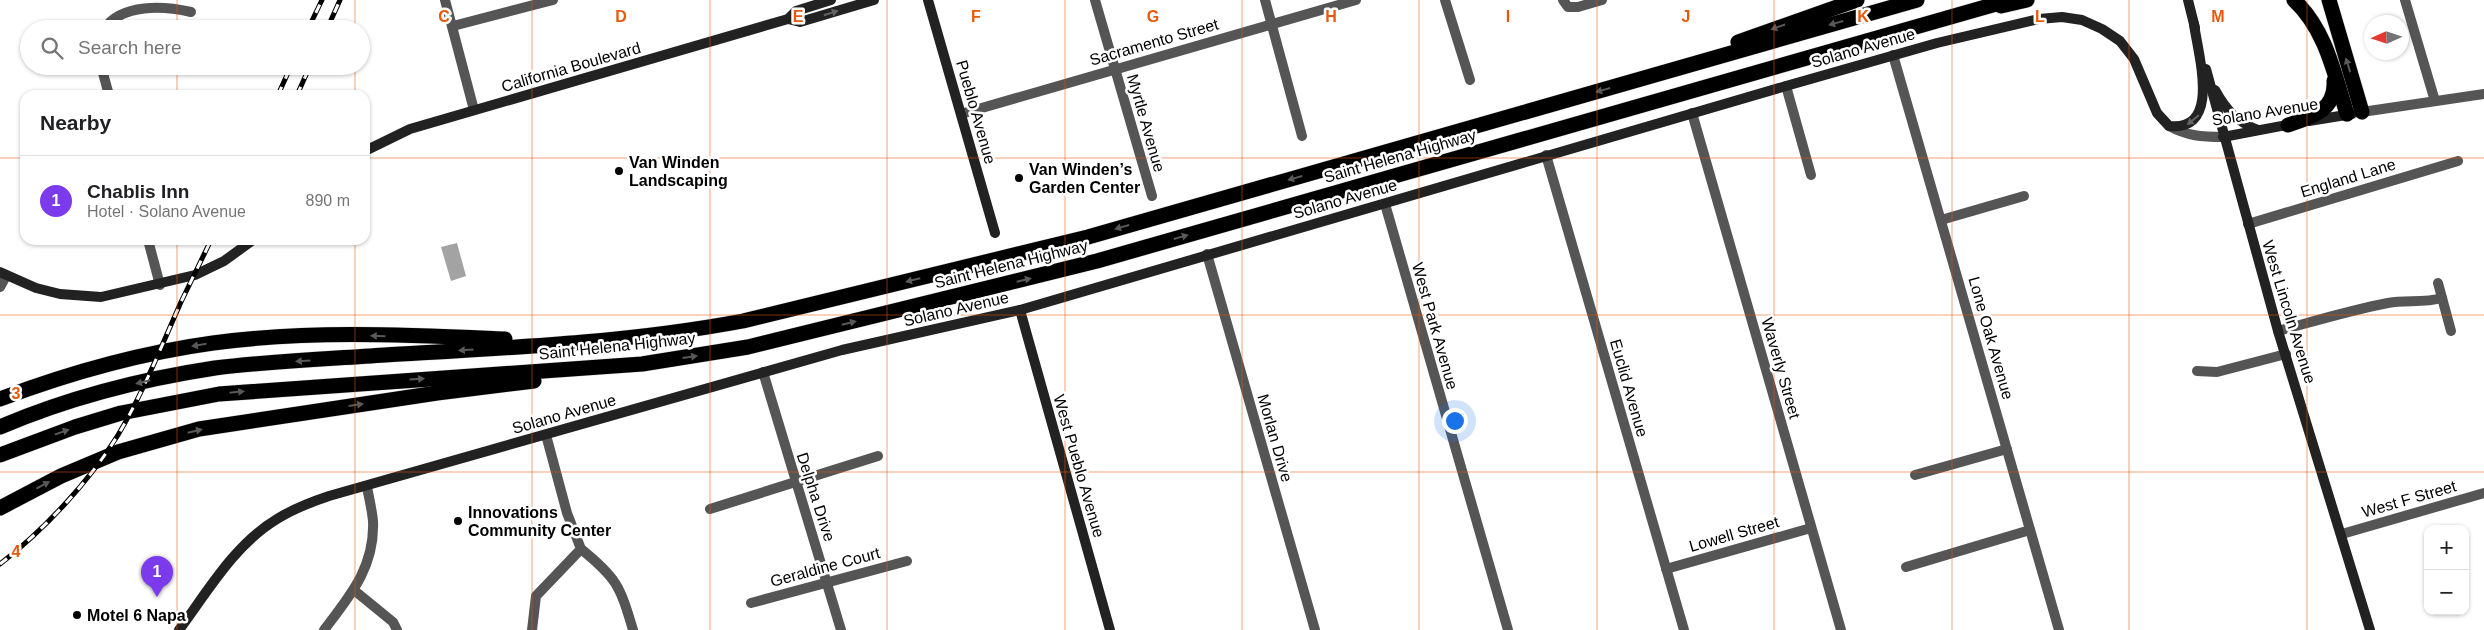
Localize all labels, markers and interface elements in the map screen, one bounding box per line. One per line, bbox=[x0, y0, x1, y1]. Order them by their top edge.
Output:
text: C bbox=[438, 8, 450, 25]
text: D bbox=[615, 8, 627, 25]
text: E bbox=[793, 8, 804, 25]
one-way arrow bbox=[824, 8, 839, 16]
text: F bbox=[971, 8, 981, 25]
text: G bbox=[1147, 8, 1159, 25]
text: H bbox=[1325, 8, 1337, 25]
text: I bbox=[1506, 8, 1510, 25]
text: J bbox=[1682, 8, 1690, 25]
text: K bbox=[1857, 8, 1869, 25]
text: L bbox=[2035, 8, 2045, 25]
text: M bbox=[2211, 8, 2225, 25]
street label: Sacramento Street bbox=[1088, 15, 1221, 69]
north arrow bbox=[2364, 15, 2409, 60]
one-way arrow bbox=[1829, 19, 1844, 27]
search box bbox=[20, 20, 370, 75]
one-way arrow bbox=[1770, 24, 1785, 31]
street label: Solano Avenue bbox=[1809, 25, 1917, 71]
icon: search bbox=[38, 34, 66, 62]
text: Search here bbox=[78, 37, 182, 58]
street label: California Boulevard bbox=[499, 39, 643, 95]
street label: Pueblo Avenue bbox=[953, 58, 999, 166]
one-way arrow bbox=[2343, 58, 2351, 73]
street label: Myrtle Avenue bbox=[1124, 72, 1168, 174]
one-way arrow bbox=[1595, 86, 1610, 94]
street label: Solano Avenue bbox=[2211, 95, 2319, 129]
text: Nearby bbox=[40, 111, 111, 134]
one-way arrow bbox=[2186, 115, 2199, 126]
street label: Saint Helena Highway bbox=[1322, 126, 1478, 186]
place label: Van Winden Landscaping bbox=[629, 154, 728, 189]
street label: England Lane bbox=[2298, 155, 2398, 201]
place label: Van Winden’s Garden Center bbox=[1029, 161, 1140, 196]
marker: Van Winden Landscaping bbox=[613, 165, 625, 177]
marker: Van Winden’s Garden Center bbox=[1013, 172, 1025, 184]
one-way arrow bbox=[1287, 174, 1302, 182]
street label: Solano Avenue bbox=[1291, 176, 1399, 222]
text: Chablis Inn bbox=[87, 181, 189, 202]
text: 1 bbox=[52, 192, 60, 209]
text: 890 m bbox=[306, 192, 350, 209]
text: Hotel · Solano Avenue bbox=[87, 203, 246, 220]
one-way arrow bbox=[1114, 223, 1129, 231]
one-way arrow bbox=[1173, 233, 1188, 241]
street label: Saint Helena Highway bbox=[933, 237, 1089, 291]
street label: West Lincoln Avenue bbox=[2259, 238, 2319, 386]
street label: West Park Avenue bbox=[1409, 261, 1461, 391]
street label: Lone Oak Avenue bbox=[1965, 275, 2017, 401]
one-way arrow bbox=[906, 276, 921, 284]
one-way arrow bbox=[1016, 276, 1031, 284]
street label: Solano Avenue bbox=[902, 289, 1010, 329]
street label: Waverly Street bbox=[1758, 316, 1804, 421]
one-way arrow bbox=[841, 318, 856, 326]
street label: Saint Helena Highway bbox=[538, 329, 696, 363]
one-way arrow bbox=[370, 332, 386, 340]
street label: Euclid Avenue bbox=[1607, 337, 1651, 439]
one-way arrow bbox=[190, 342, 206, 350]
one-way arrow bbox=[457, 347, 473, 355]
one-way arrow bbox=[683, 353, 699, 361]
one-way arrow bbox=[295, 357, 311, 365]
one-way arrow bbox=[409, 375, 425, 383]
one-way arrow bbox=[135, 378, 150, 386]
text: 3 bbox=[12, 385, 21, 402]
one-way arrow bbox=[229, 388, 245, 396]
street label: Solano Avenue bbox=[510, 391, 618, 437]
street label: Morlan Drive bbox=[1254, 392, 1296, 484]
street label: West Pueblo Avenue bbox=[1050, 393, 1108, 540]
one-way arrow bbox=[348, 401, 364, 409]
your location bbox=[1442, 408, 1468, 434]
one-way arrow bbox=[188, 427, 203, 435]
one-way arrow bbox=[55, 428, 70, 436]
street label: Delpha Drive bbox=[794, 450, 838, 544]
street label: West F Street bbox=[2360, 477, 2459, 521]
one-way arrow bbox=[36, 481, 50, 489]
place label: Innovations Community Center bbox=[468, 504, 611, 539]
street label: Lowell Street bbox=[1687, 513, 1781, 555]
marker: Innovations Community Center bbox=[452, 515, 464, 527]
map controls bbox=[2424, 525, 2469, 615]
button: + bbox=[2424, 525, 2469, 570]
text: 4 bbox=[12, 543, 21, 560]
street label: Geraldine Court bbox=[768, 544, 882, 590]
pin: 1 bbox=[141, 556, 173, 597]
button: − bbox=[2424, 570, 2469, 615]
place label: Motel 6 Napa bbox=[87, 607, 186, 624]
marker: Motel 6 Napa bbox=[71, 609, 83, 621]

